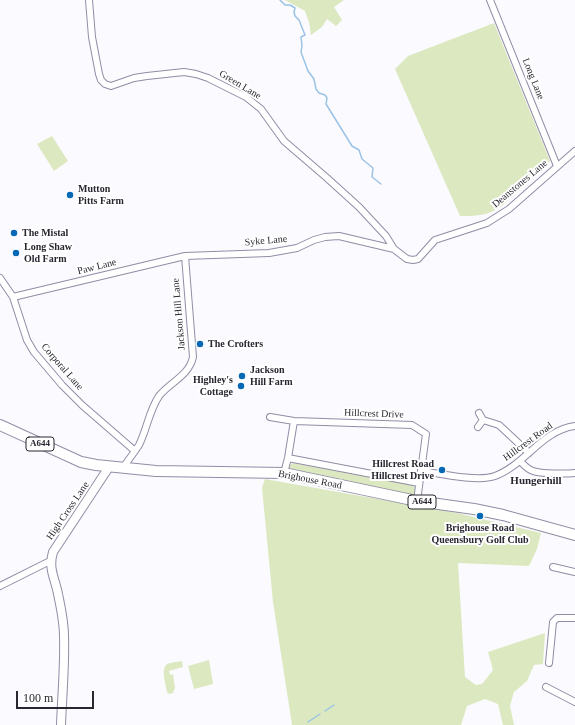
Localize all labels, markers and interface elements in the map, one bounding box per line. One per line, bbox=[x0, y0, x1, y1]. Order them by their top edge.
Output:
street label: Long Lane bbox=[519, 57, 547, 101]
street label: Green Lane bbox=[217, 68, 263, 102]
street label: Deanstones Lane bbox=[490, 157, 550, 211]
place label: Mutton Pitts Farm bbox=[78, 183, 124, 206]
marker: Mutton Pitts Farm bbox=[65, 190, 75, 200]
place label: The Mistal bbox=[22, 227, 68, 239]
marker: The Mistal bbox=[9, 228, 19, 238]
street label: Syke Lane bbox=[244, 233, 288, 249]
place label: Long Shaw Old Farm bbox=[24, 241, 72, 264]
marker: Long Shaw Old Farm bbox=[11, 248, 21, 258]
street label: Paw Lane bbox=[76, 256, 118, 278]
street label: Jackson Hill Lane bbox=[170, 278, 188, 350]
place label: The Crofters bbox=[208, 338, 263, 350]
marker: The Crofters bbox=[195, 339, 205, 349]
street label: Corporal Lane bbox=[38, 341, 86, 393]
place label: Jackson Hill Farm bbox=[250, 364, 292, 388]
marker: Jackson Hill Farm bbox=[237, 371, 247, 381]
place label: Highley's Cottage bbox=[193, 374, 233, 398]
marker: Highley's Cottage bbox=[236, 381, 246, 391]
street label: Hillcrest Drive bbox=[344, 407, 404, 421]
street label: Hillcrest Road bbox=[501, 420, 555, 464]
road number: A644 bbox=[26, 437, 54, 451]
place label: Hillcrest Road Hillcrest Drive bbox=[371, 458, 434, 482]
marker: Hillcrest Road Hillcrest Drive bbox=[437, 465, 447, 475]
street label: Brighouse Road bbox=[277, 468, 343, 492]
district label: Hungerhill bbox=[510, 474, 562, 488]
street label: High Cross Lane bbox=[44, 480, 92, 542]
road number: A644 bbox=[408, 495, 436, 509]
marker: Brighouse Road Queensbury Golf Club bbox=[475, 511, 485, 521]
place label: Brighouse Road Queensbury Golf Club bbox=[431, 522, 529, 546]
scale bar bbox=[18, 683, 96, 709]
text: 100 m bbox=[23, 691, 53, 705]

